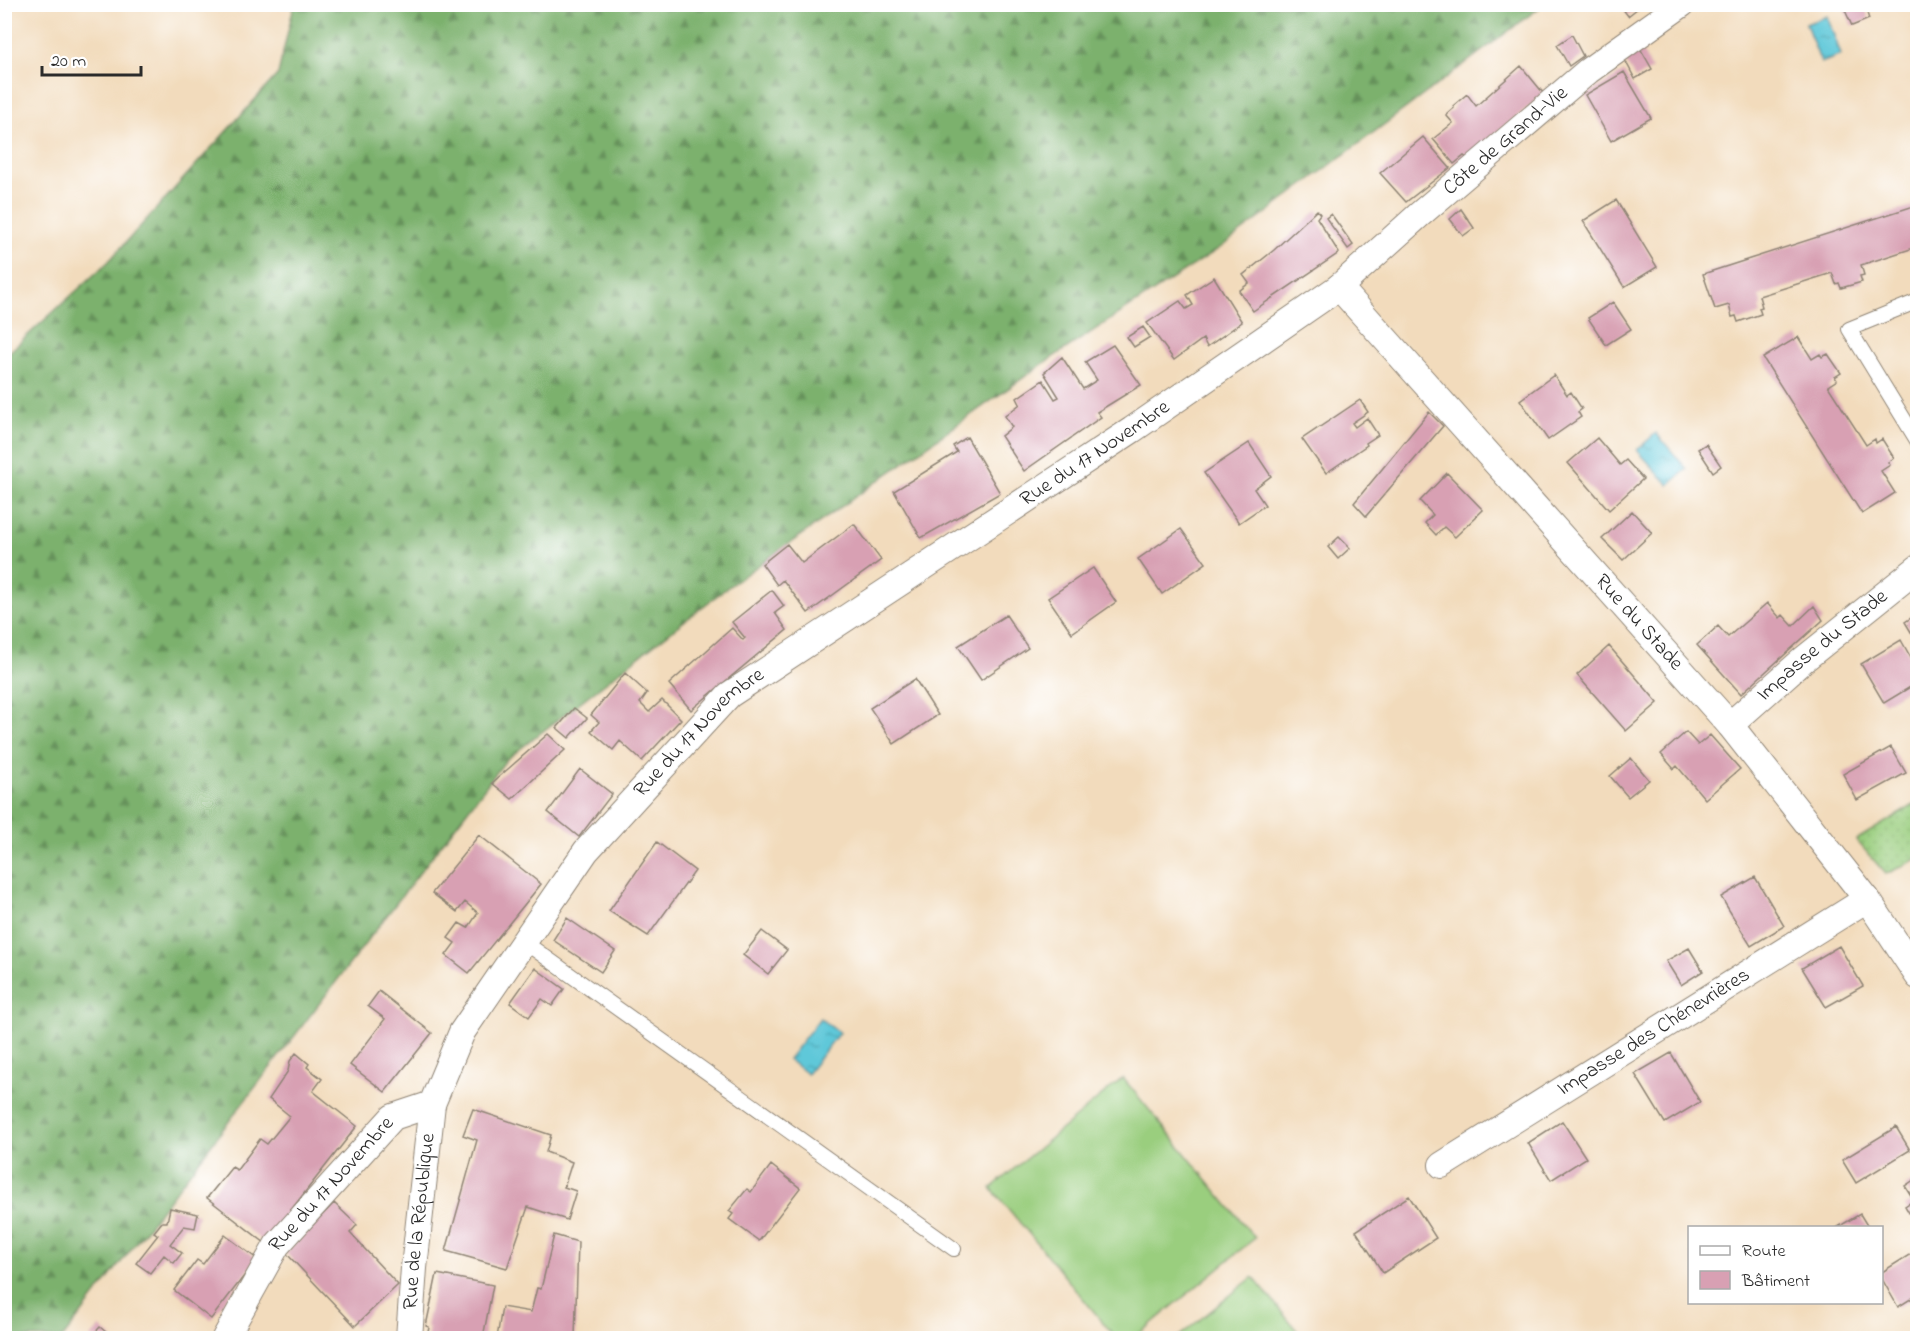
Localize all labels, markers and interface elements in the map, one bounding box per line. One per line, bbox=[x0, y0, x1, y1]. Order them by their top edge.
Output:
scale bar bbox=[42, 39, 141, 77]
text: 20 m bbox=[51, 49, 86, 75]
street label: Côte de Grand-Vie bbox=[1437, 79, 1575, 203]
street label: Rue du 17 Novembre bbox=[1014, 393, 1177, 514]
street label: Rue du Stade bbox=[1587, 568, 1690, 678]
street label: Impasse du Stade bbox=[1751, 582, 1895, 709]
street label: Rue du 17 Novembre bbox=[627, 660, 771, 804]
street label: Impasse des Chénevrières bbox=[1552, 961, 1756, 1104]
street label: Rue du 17 Novembre bbox=[262, 1110, 402, 1259]
street label: Rue de la République bbox=[396, 1131, 444, 1311]
legend bbox=[1688, 1226, 1883, 1304]
text: Route bbox=[1742, 1239, 1787, 1265]
text: Bâtiment bbox=[1741, 1269, 1810, 1295]

